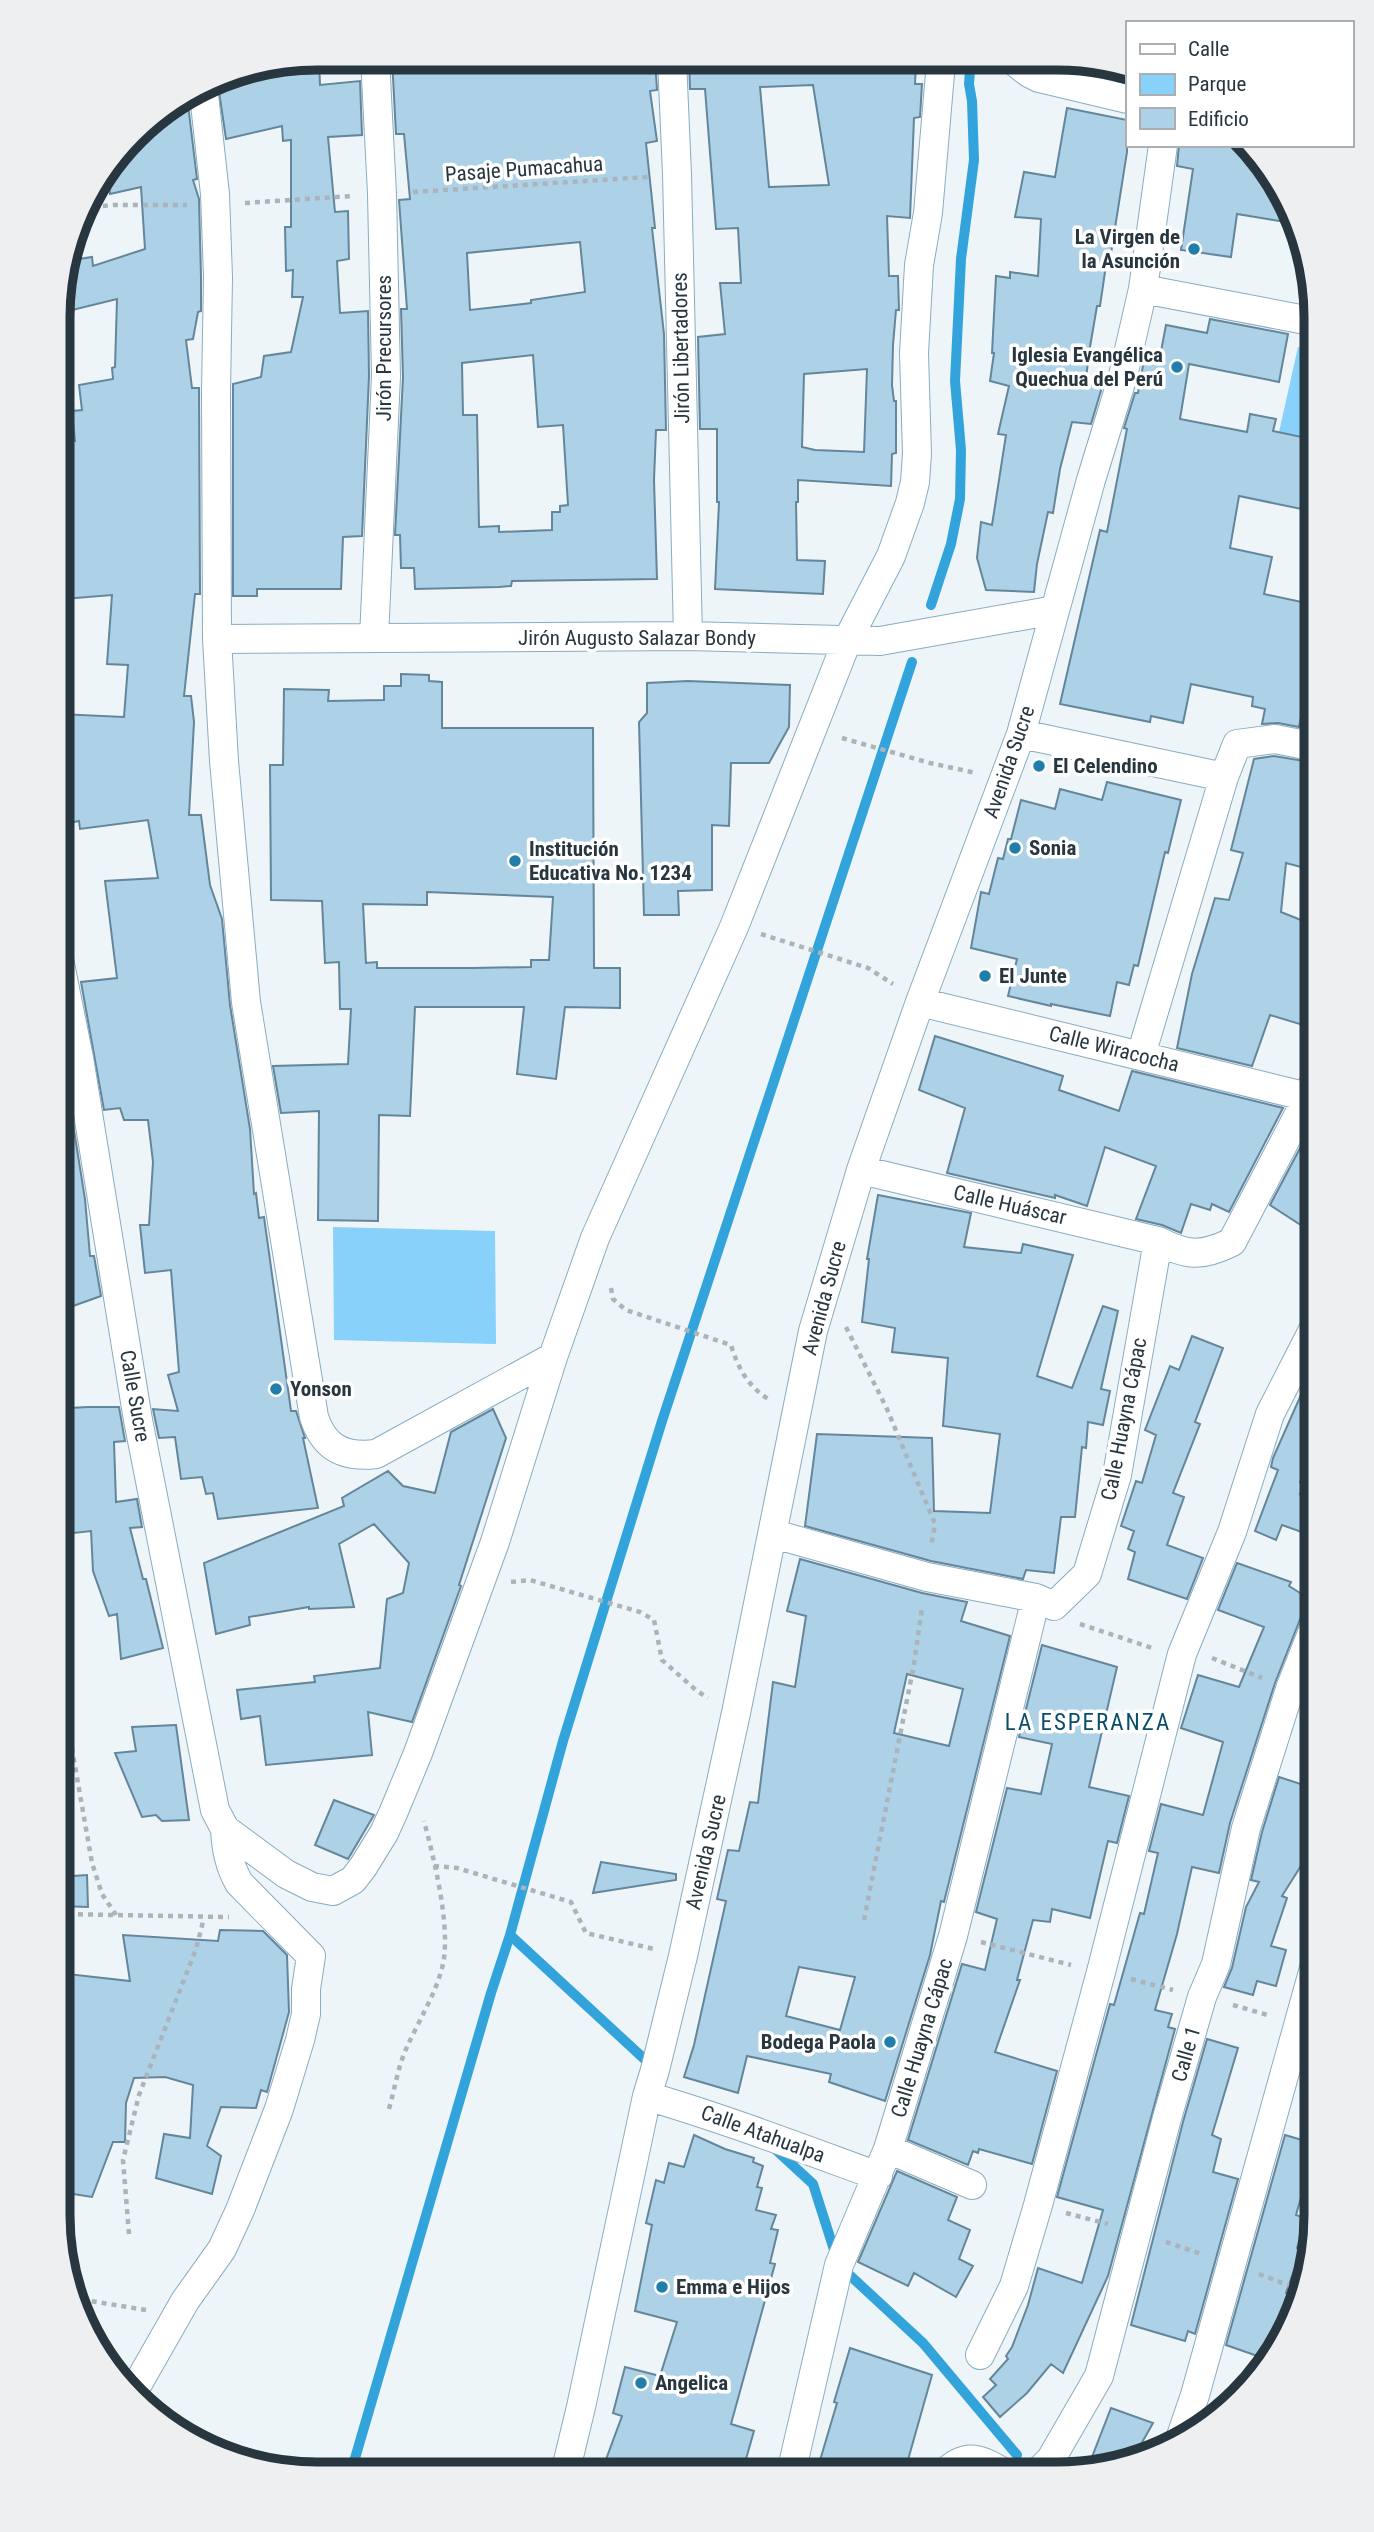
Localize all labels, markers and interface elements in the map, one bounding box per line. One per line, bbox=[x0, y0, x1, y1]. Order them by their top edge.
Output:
legend bbox=[1126, 21, 1353, 147]
text: Calle bbox=[1188, 37, 1230, 61]
text: Parque bbox=[1188, 72, 1246, 96]
text: Edificio bbox=[1188, 107, 1249, 131]
street label: Pasaje Pumacahua bbox=[444, 152, 604, 186]
place label: La Virgen de la Asunción bbox=[1075, 225, 1180, 273]
marker: La Virgen de la Asunción bbox=[1186, 241, 1202, 257]
street label: Jirón Libertadores bbox=[668, 272, 694, 424]
street label: Jirón Precursores bbox=[372, 275, 396, 421]
place label: Iglesia Evangélica Quechua del Perú bbox=[1012, 343, 1163, 391]
marker: Iglesia Evangélica Quechua del Perú bbox=[1169, 359, 1185, 375]
street label: Jirón Augusto Salazar Bondy bbox=[518, 626, 756, 650]
street label: Avenida Sucre bbox=[979, 702, 1040, 821]
place label: El Celendino bbox=[1053, 754, 1158, 778]
marker: El Celendino bbox=[1031, 758, 1047, 774]
place label: Sonia bbox=[1029, 836, 1076, 860]
place label: Institución Educativa No. 1234 bbox=[529, 837, 692, 885]
marker: Sonia bbox=[1007, 840, 1023, 856]
marker: Institución Educativa No. 1234 bbox=[507, 853, 523, 869]
place label: El Junte bbox=[999, 964, 1067, 988]
marker: El Junte bbox=[977, 968, 993, 984]
street label: Calle Wiracocha bbox=[1046, 1021, 1182, 1077]
street label: Calle Huáscar bbox=[951, 1180, 1069, 1230]
street label: Avenida Sucre bbox=[797, 1238, 851, 1358]
street label: Calle Huayna Cápac bbox=[1096, 1336, 1152, 1502]
street label: Calle Sucre bbox=[115, 1348, 155, 1444]
place label: Yonson bbox=[290, 1377, 352, 1401]
marker: Yonson bbox=[268, 1381, 284, 1397]
district label: LA ESPERANZA bbox=[1005, 1709, 1171, 1736]
street label: Avenida Sucre bbox=[681, 1792, 731, 1912]
street label: Calle Huayna Cápac bbox=[886, 1955, 958, 2121]
street label: Calle 1 bbox=[1167, 2023, 1205, 2085]
place label: Bodega Paola bbox=[761, 2030, 876, 2054]
marker: Bodega Paola bbox=[882, 2034, 898, 2050]
street label: Calle Atahualpa bbox=[698, 2100, 828, 2168]
place label: Emma e Hijos bbox=[676, 2275, 790, 2299]
marker: Emma e Hijos bbox=[654, 2279, 670, 2295]
place label: Angelica bbox=[655, 2371, 728, 2395]
marker: Angelica bbox=[633, 2375, 649, 2391]

